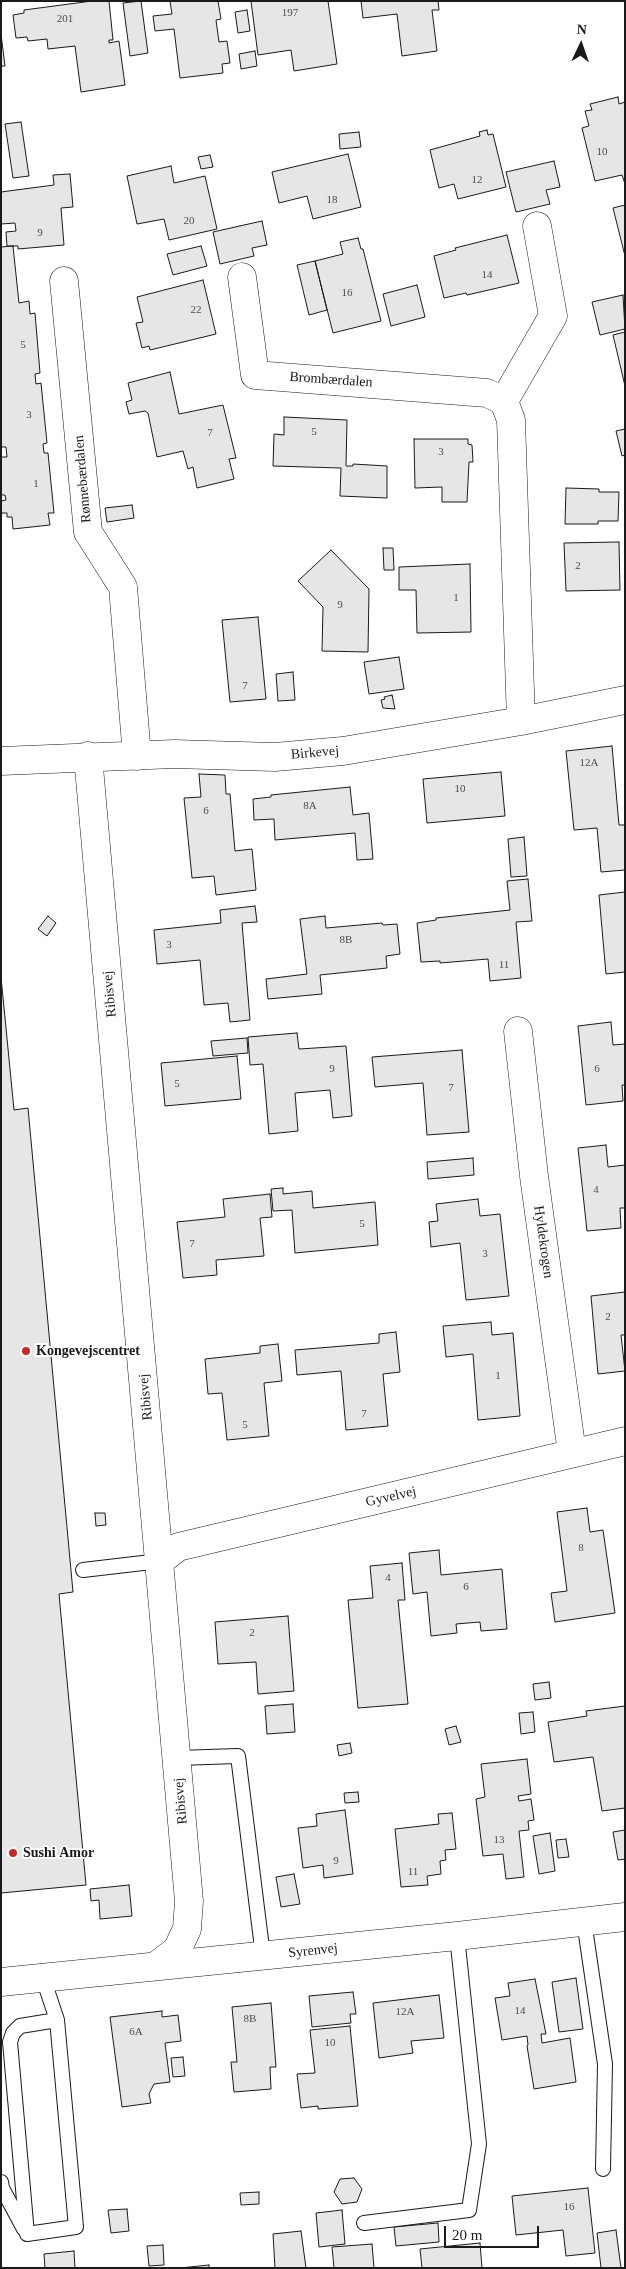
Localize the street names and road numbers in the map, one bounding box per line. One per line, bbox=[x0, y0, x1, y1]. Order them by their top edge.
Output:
street label: Brombærdalen bbox=[289, 369, 373, 391]
street label: Rønnebærdalen bbox=[71, 435, 95, 523]
street label: Birkevej bbox=[290, 743, 340, 763]
street label: Ribisvej bbox=[100, 970, 120, 1018]
street label: Hyldekrogen bbox=[530, 1205, 556, 1279]
street label: Ribisvej bbox=[136, 1373, 156, 1421]
street label: Gyvelvej bbox=[364, 1483, 418, 1511]
street label: Ribisvej bbox=[171, 1777, 191, 1825]
street label: Syrenvej bbox=[287, 1940, 339, 1962]

